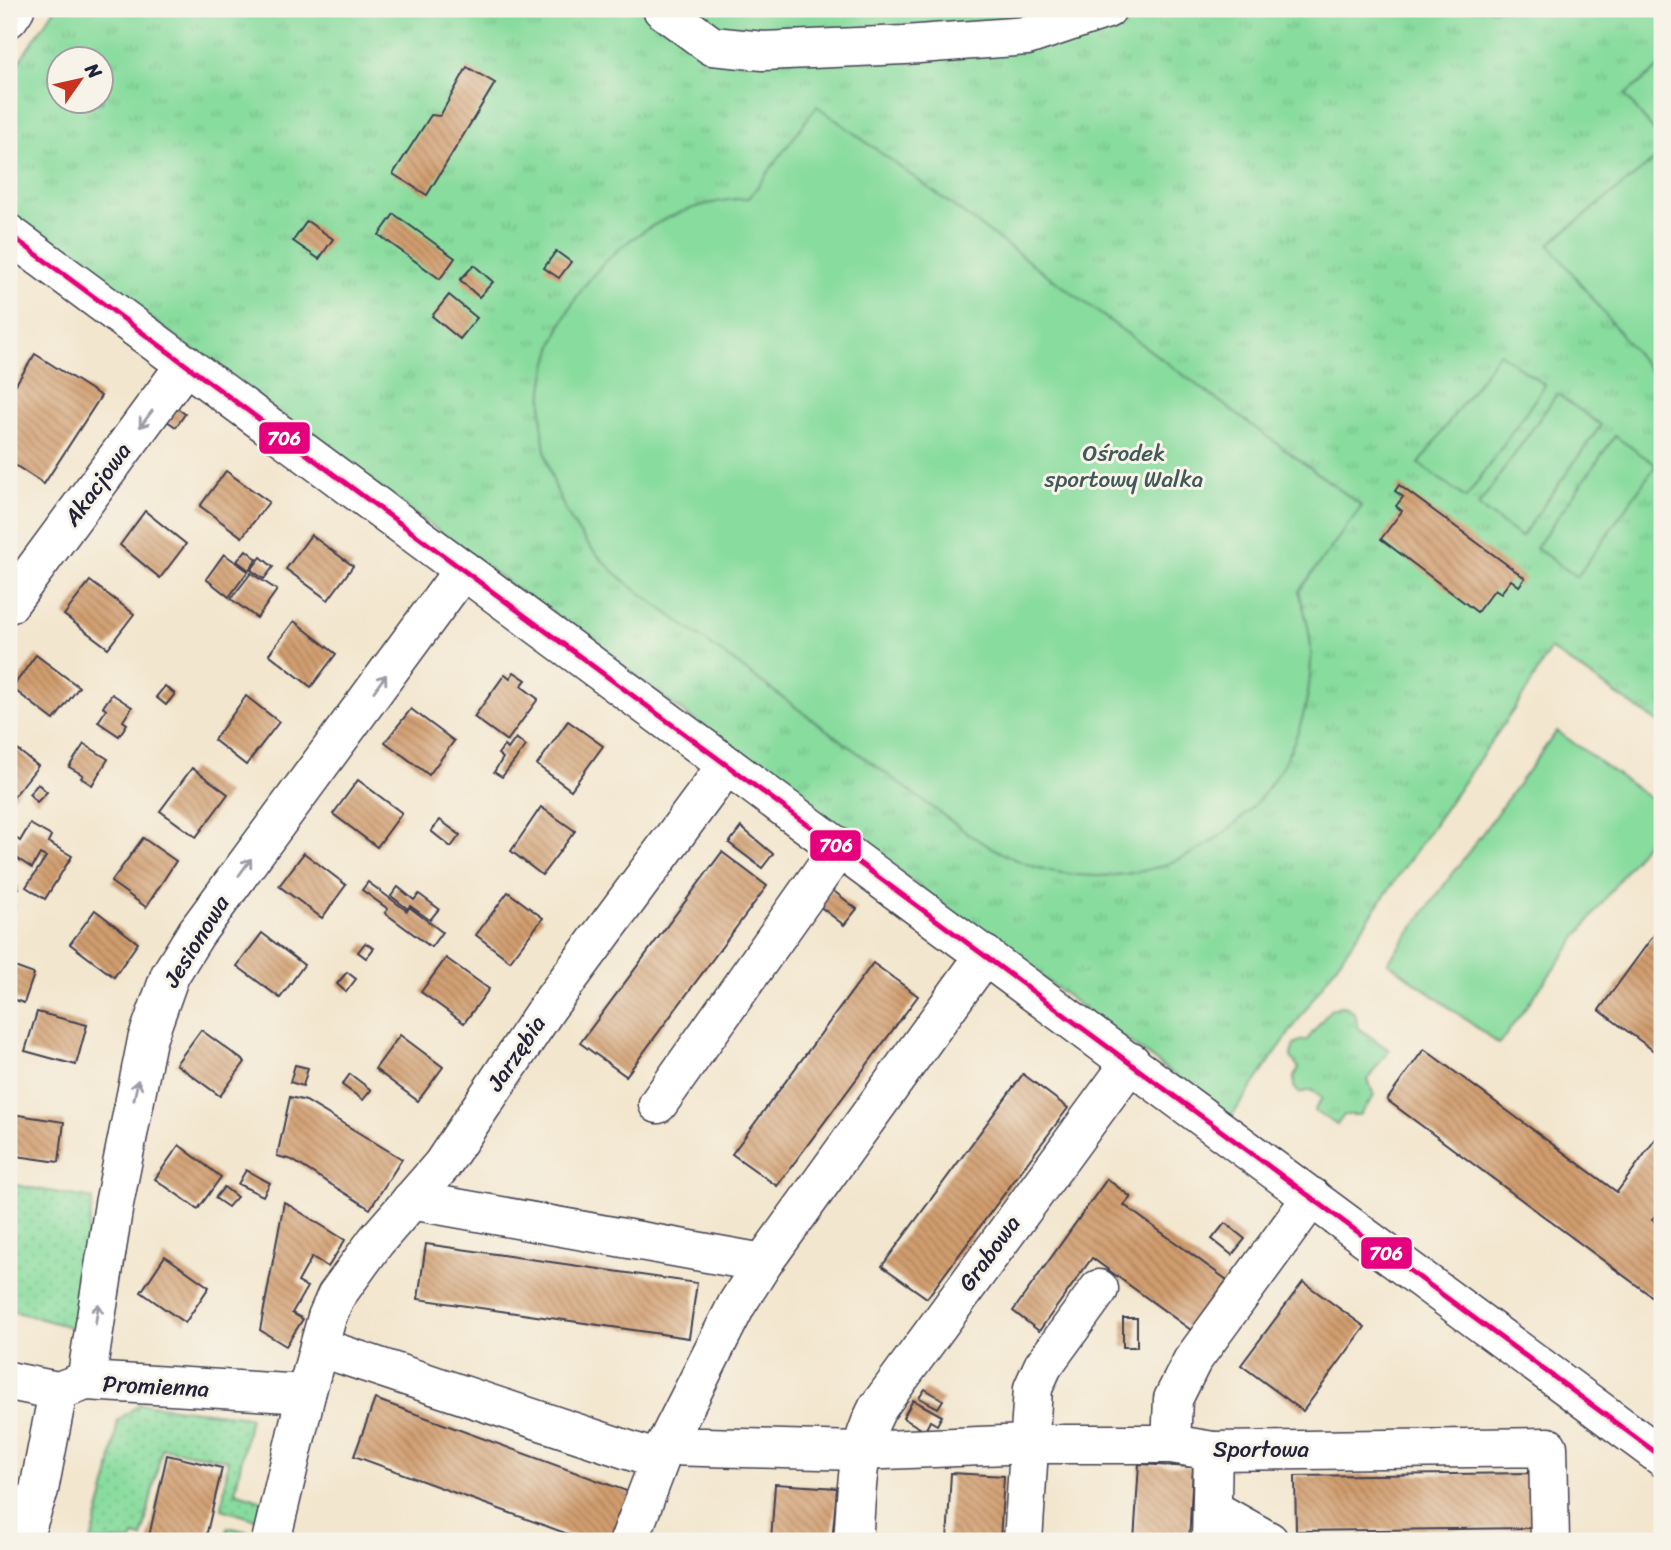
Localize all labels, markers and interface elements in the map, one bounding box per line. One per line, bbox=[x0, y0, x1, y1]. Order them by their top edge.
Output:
north arrow bbox=[46, 46, 116, 116]
text: N bbox=[76, 55, 112, 86]
one-way arrow bbox=[138, 409, 153, 428]
line badge: 706 bbox=[258, 421, 311, 455]
text: 706 bbox=[267, 422, 301, 455]
street label: Akacjowa bbox=[52, 433, 143, 536]
park label: Ośrodek sportowy Walka bbox=[1044, 433, 1203, 500]
one-way arrow bbox=[372, 674, 387, 693]
line badge: 706 bbox=[809, 829, 862, 862]
text: 706 bbox=[819, 829, 853, 862]
one-way arrow bbox=[238, 858, 252, 877]
street label: Jesionowa bbox=[151, 887, 241, 996]
street label: Jarzębia bbox=[475, 1006, 557, 1101]
one-way arrow bbox=[130, 1079, 143, 1102]
street label: Grabowa bbox=[947, 1206, 1032, 1300]
line badge: 706 bbox=[1360, 1236, 1413, 1270]
text: 706 bbox=[1369, 1237, 1403, 1270]
one-way arrow bbox=[91, 1303, 104, 1326]
street label: Promienna bbox=[102, 1363, 210, 1410]
street label: Sportowa bbox=[1213, 1429, 1309, 1470]

